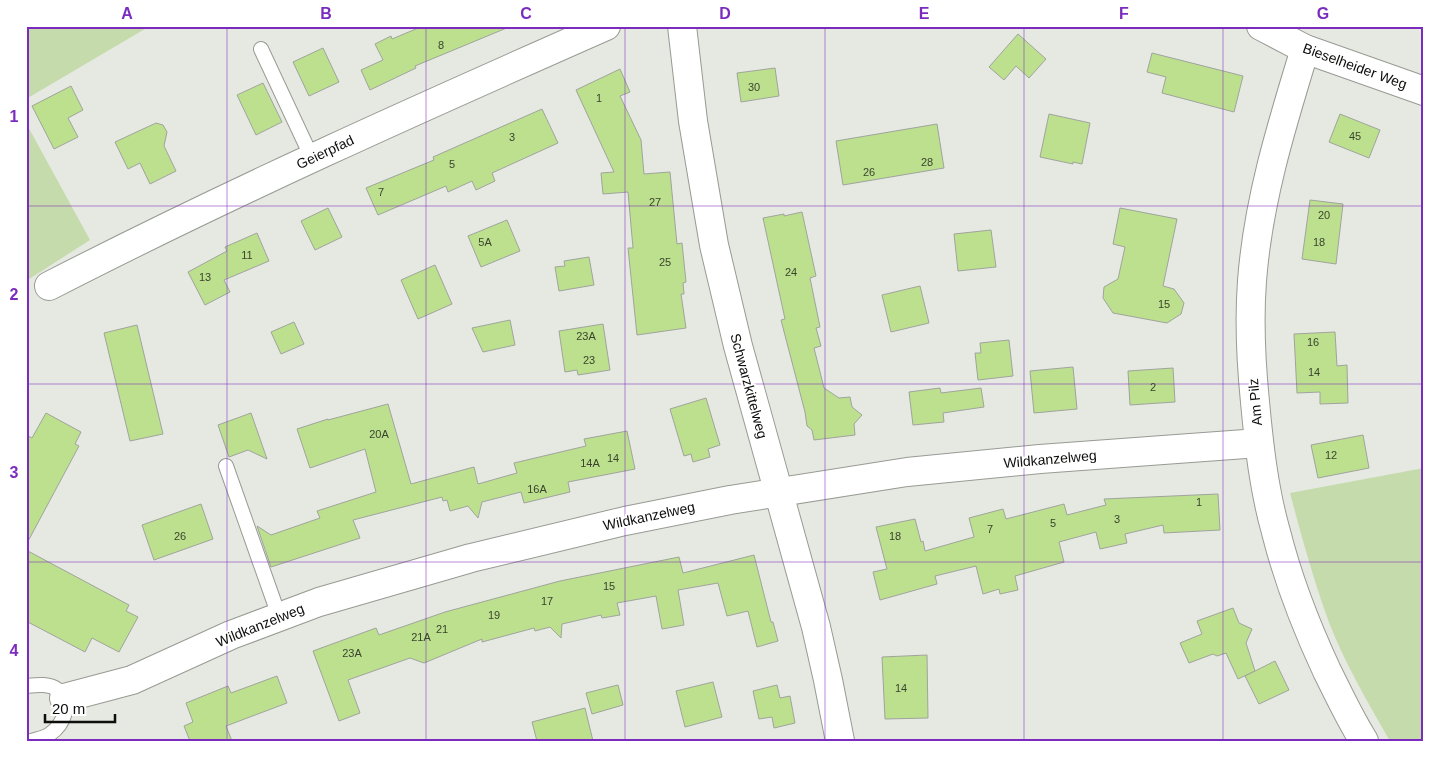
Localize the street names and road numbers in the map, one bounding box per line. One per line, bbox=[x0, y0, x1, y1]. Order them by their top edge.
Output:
street label: Bieselheider Weg bbox=[1301, 40, 1409, 92]
street label: Geierpfad bbox=[294, 132, 356, 172]
street label: Schwarzkittelweg bbox=[727, 332, 771, 440]
street label: Am Pilz bbox=[1245, 378, 1265, 426]
street label: Wildkanzelweg bbox=[1003, 447, 1097, 471]
street label: Wildkanzelweg bbox=[602, 498, 696, 534]
street label: Wildkanzelweg bbox=[214, 600, 306, 650]

